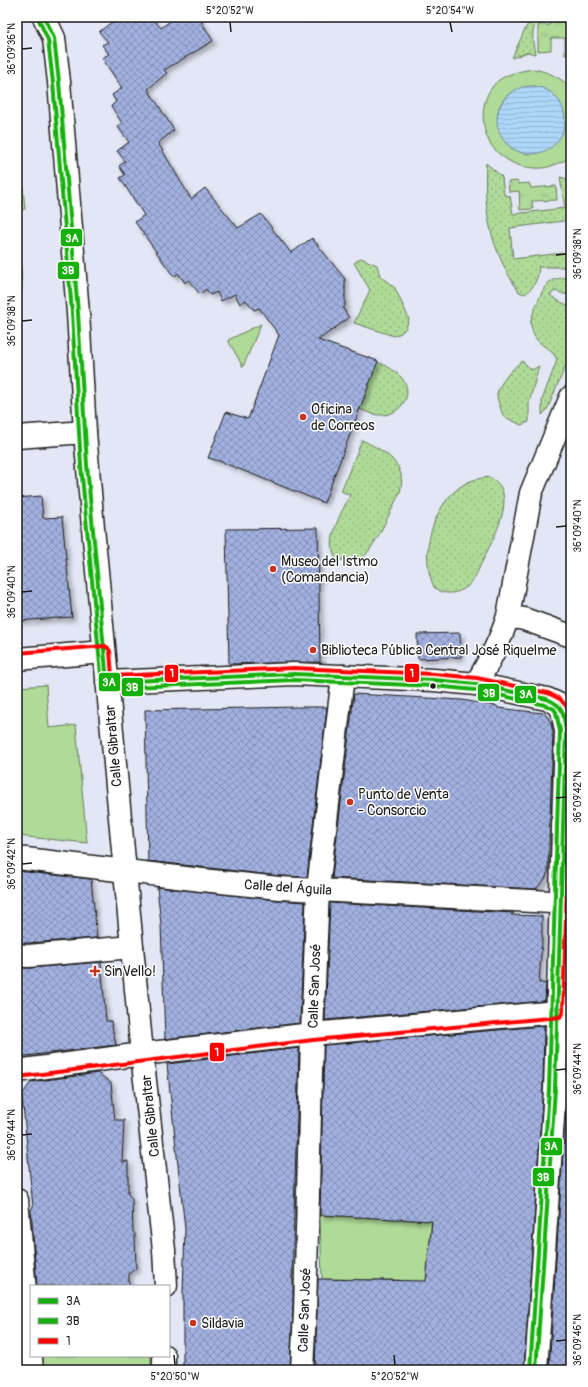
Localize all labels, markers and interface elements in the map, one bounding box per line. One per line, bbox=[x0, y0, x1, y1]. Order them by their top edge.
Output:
text: 5°20'52"W bbox=[206, 5, 254, 17]
text: 5°20'54"W bbox=[426, 5, 474, 17]
text: 36°09'36"N bbox=[6, 23, 18, 75]
line badge: 3A bbox=[60, 228, 83, 247]
text: 36°09'38"N bbox=[572, 228, 584, 280]
text: 3A bbox=[65, 232, 79, 245]
line badge: 3B bbox=[57, 261, 80, 280]
text: 3B bbox=[62, 264, 74, 277]
text: 36°09'38"N bbox=[6, 295, 18, 347]
place label: Oficina de Correos bbox=[311, 401, 375, 434]
marker: Oficina de Correos bbox=[298, 412, 308, 422]
text: 36°09'40"N bbox=[572, 499, 584, 553]
place label: Museo del Istmo (Comandancia) bbox=[281, 553, 378, 586]
marker: Museo del Istmo (Comandancia) bbox=[268, 564, 278, 574]
text: 36°09'40"N bbox=[6, 565, 18, 619]
place label: Biblioteca Pública Central José Riquelme bbox=[321, 642, 557, 659]
marker: Biblioteca Pública Central José Riquelme bbox=[308, 645, 318, 655]
line badge: 1 bbox=[404, 663, 420, 683]
line badge: 1 bbox=[164, 664, 179, 683]
text: 1 bbox=[170, 667, 174, 680]
text: 1 bbox=[410, 667, 414, 680]
line badge: 3A bbox=[98, 672, 121, 692]
text: 3A bbox=[102, 676, 116, 689]
line badge: 3B bbox=[121, 677, 144, 697]
text: 3B bbox=[126, 681, 138, 694]
unlabelled marker bbox=[428, 681, 438, 691]
line badge: 3B bbox=[477, 683, 500, 702]
line badge: 3A bbox=[514, 685, 537, 704]
text: 3B bbox=[483, 687, 495, 700]
text: 3A bbox=[519, 688, 533, 701]
street label: Calle Gibraltar bbox=[101, 704, 126, 788]
text: 36°09'42"N bbox=[572, 771, 584, 823]
place label: Punto de Venta - Consorcio bbox=[358, 786, 449, 819]
marker: Punto de Venta - Consorcio bbox=[345, 797, 355, 807]
text: 36°09'42"N bbox=[6, 838, 18, 890]
street label: Calle del Águila bbox=[244, 875, 332, 899]
street label: Calle San José bbox=[305, 943, 324, 1029]
place label: SinVello! bbox=[104, 963, 156, 980]
marker: SinVello! bbox=[89, 965, 101, 977]
line badge: 1 bbox=[209, 1042, 225, 1062]
text: 36°09'44"N bbox=[572, 1043, 584, 1095]
text: 1 bbox=[215, 1046, 219, 1059]
street label: Calle Gibraltar bbox=[138, 1074, 163, 1158]
text: 36°09'44"N bbox=[6, 1109, 18, 1161]
line badge: 3A bbox=[540, 1137, 563, 1156]
text: 3A bbox=[544, 1140, 558, 1153]
line badge: 3B bbox=[532, 1167, 555, 1187]
text: 3B bbox=[537, 1171, 549, 1184]
street label: Calle San José bbox=[295, 1267, 314, 1353]
legend bbox=[30, 1285, 170, 1357]
text: 3A bbox=[66, 1294, 81, 1309]
text: 3B bbox=[66, 1314, 80, 1329]
text: 36°09'46"N bbox=[572, 1314, 584, 1366]
place label: Sildavia bbox=[201, 1315, 244, 1332]
marker: Sildavia bbox=[188, 1318, 198, 1328]
text: 1 bbox=[66, 1334, 71, 1349]
text: 5°20'50"W bbox=[150, 1371, 200, 1383]
text: 5°20'52"W bbox=[371, 1371, 419, 1383]

